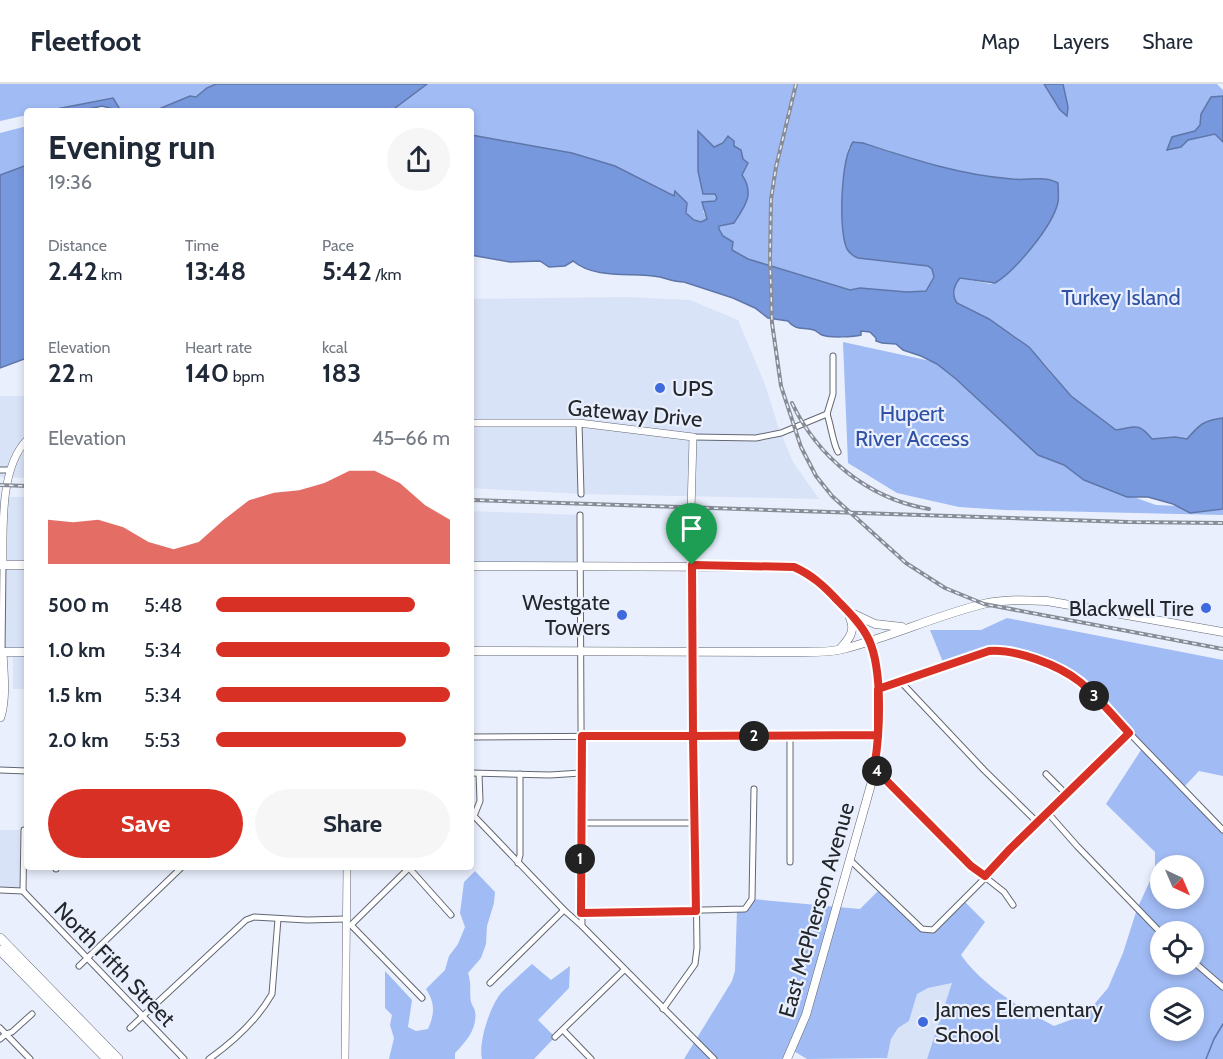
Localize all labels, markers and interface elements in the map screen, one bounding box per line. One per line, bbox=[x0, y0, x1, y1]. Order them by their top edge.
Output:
text: Fleetfoot bbox=[30, 24, 141, 58]
text: Map bbox=[981, 29, 1020, 54]
text: Layers bbox=[1053, 29, 1109, 54]
text: Share bbox=[1142, 29, 1193, 54]
text: Evening run bbox=[48, 127, 215, 167]
button: share bbox=[387, 128, 450, 191]
text: 19:36 bbox=[48, 170, 92, 194]
text: Distance bbox=[48, 236, 107, 255]
text: Time bbox=[185, 236, 219, 255]
text: Pace bbox=[322, 236, 354, 255]
text: 2.42 bbox=[48, 255, 97, 287]
text: 13:48 bbox=[185, 255, 246, 287]
text: 5:42 bbox=[322, 255, 372, 287]
text: km bbox=[97, 265, 122, 284]
text: /km bbox=[372, 265, 402, 284]
park label: Turkey Island bbox=[1061, 284, 1181, 311]
text: Elevation bbox=[48, 338, 111, 357]
text: Heart rate bbox=[185, 338, 252, 357]
text: kcal bbox=[322, 338, 348, 357]
text: 22 bbox=[48, 357, 76, 389]
text: 140 bbox=[185, 357, 229, 389]
text: 183 bbox=[322, 357, 361, 389]
text: m bbox=[76, 367, 93, 386]
text: bpm bbox=[229, 367, 265, 386]
place label: UPS bbox=[672, 375, 714, 402]
marker: UPS bbox=[653, 381, 667, 395]
street label: Gateway Drive bbox=[566, 394, 703, 433]
park label: Hupert River Access bbox=[855, 400, 969, 452]
text: Elevation bbox=[48, 426, 126, 450]
text: 45–66 m bbox=[372, 426, 450, 450]
pin bbox=[666, 503, 717, 565]
icon: arrive bbox=[675, 512, 708, 545]
place label: Westgate Towers bbox=[522, 589, 610, 641]
text: 500 m bbox=[48, 593, 109, 617]
text: 5:48 bbox=[144, 593, 183, 617]
place label: Blackwell Tire bbox=[1069, 595, 1194, 622]
marker: Blackwell Tire bbox=[1199, 601, 1213, 615]
marker: Westgate Towers bbox=[615, 608, 629, 622]
text: 1.0 km bbox=[48, 638, 105, 662]
text: 5:34 bbox=[144, 638, 181, 662]
pin: 3 bbox=[1079, 681, 1109, 711]
text: 1.5 km bbox=[48, 683, 102, 707]
text: 5:34 bbox=[144, 683, 181, 707]
text: 3 bbox=[1090, 686, 1098, 705]
pin: 2 bbox=[739, 721, 769, 751]
text: 2 bbox=[750, 726, 758, 745]
text: 2.0 km bbox=[48, 728, 109, 752]
text: 5:53 bbox=[144, 728, 181, 752]
pin: 4 bbox=[862, 756, 892, 786]
text: 4 bbox=[872, 761, 882, 780]
button: Save bbox=[48, 789, 243, 858]
button: Share bbox=[255, 789, 450, 858]
street label: East McPherson Avenue bbox=[773, 799, 860, 1021]
pin: 1 bbox=[565, 844, 595, 874]
text: 1 bbox=[577, 849, 583, 868]
north arrow bbox=[1150, 855, 1204, 909]
map controls bbox=[1150, 855, 1204, 1041]
street label: North Fifth Street bbox=[48, 896, 181, 1033]
button: locate bbox=[1150, 921, 1204, 975]
button: layers bbox=[1150, 987, 1204, 1041]
place label: James Elementary School bbox=[934, 996, 1103, 1048]
marker: James Elementary School bbox=[916, 1015, 930, 1029]

